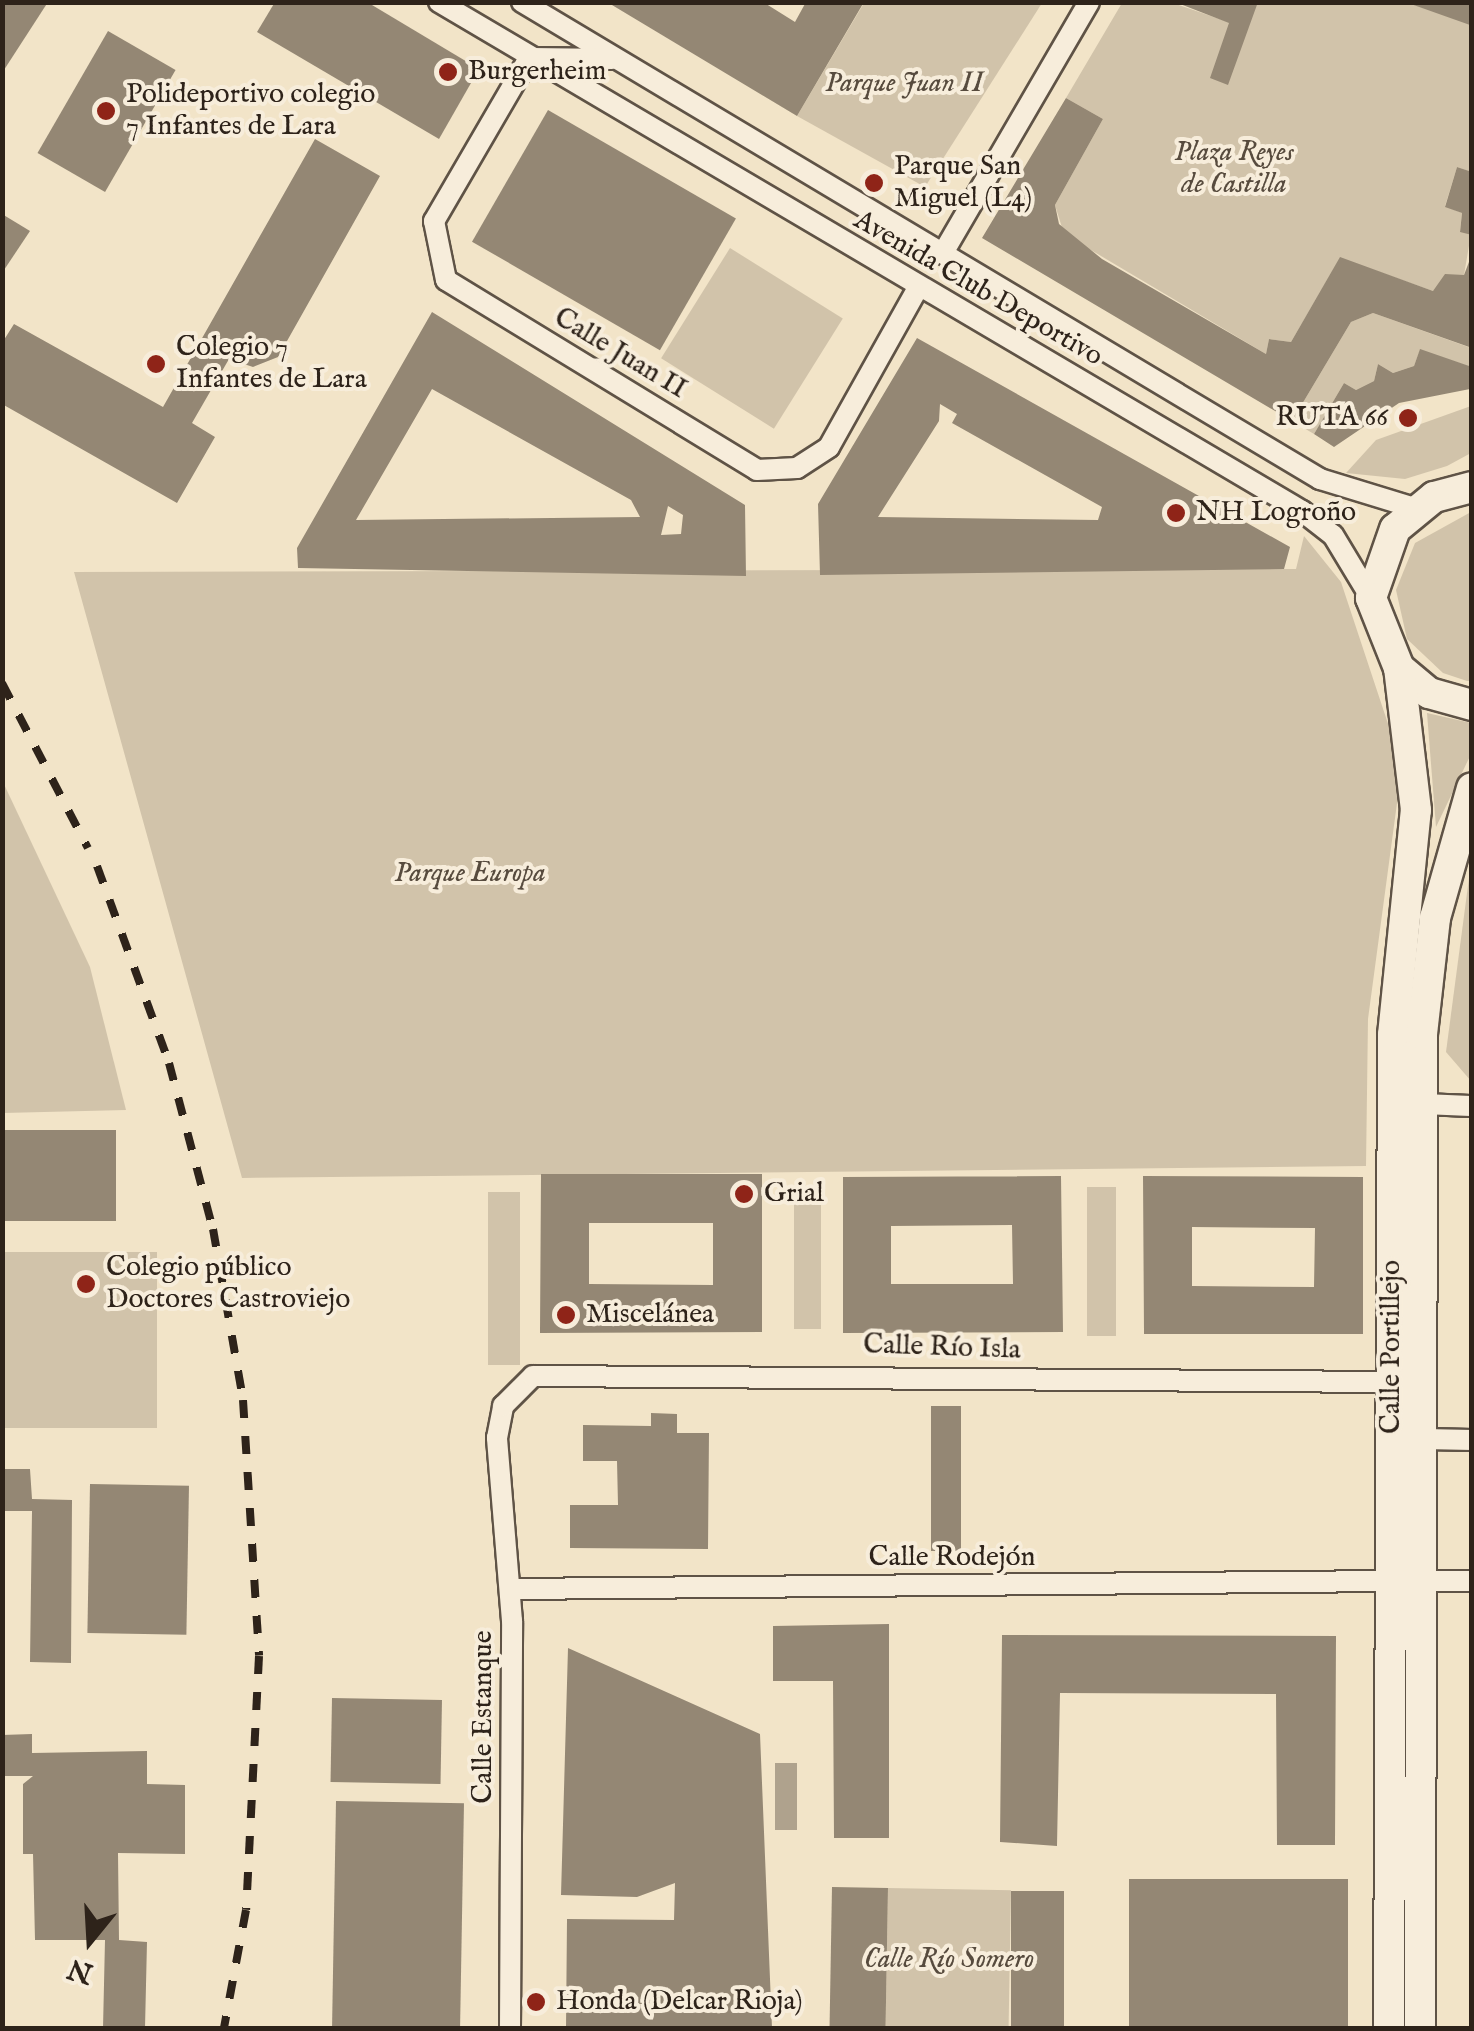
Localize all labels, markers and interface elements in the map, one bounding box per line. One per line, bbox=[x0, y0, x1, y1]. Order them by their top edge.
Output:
place label: Burgerheim bbox=[468, 55, 606, 89]
marker: Burgerheim bbox=[437, 61, 459, 83]
park label: Parque Juan II bbox=[825, 67, 983, 101]
place label: Polideportivo colegio 7 Infantes de Lara bbox=[126, 78, 375, 144]
marker: Polideportivo colegio 7 Infantes de Lara bbox=[95, 100, 117, 122]
park label: Plaza Reyes de Castilla bbox=[1174, 136, 1294, 202]
place label: Parque San Miguel (L4) bbox=[894, 150, 1032, 216]
marker: Parque San Miguel (L4) bbox=[863, 172, 885, 194]
street label: Avenida Club Deportivo bbox=[847, 204, 1109, 374]
street label: Calle Juan II bbox=[548, 301, 692, 407]
place label: Colegio 7 Infantes de Lara bbox=[176, 331, 367, 397]
marker: Colegio 7 Infantes de Lara bbox=[145, 353, 167, 375]
place label: RUTA 66 bbox=[1275, 401, 1388, 435]
marker: RUTA 66 bbox=[1397, 407, 1419, 429]
place label: NH Logroño bbox=[1196, 496, 1356, 530]
marker: NH Logroño bbox=[1165, 502, 1187, 524]
park label: Parque Europa bbox=[394, 857, 546, 891]
place label: Grial bbox=[764, 1177, 824, 1211]
marker: Grial bbox=[733, 1183, 755, 1205]
place label: Colegio público Doctores Castroviejo bbox=[106, 1251, 350, 1317]
street label: Calle Portillejo bbox=[1375, 1260, 1409, 1434]
marker: Colegio público Doctores Castroviejo bbox=[75, 1273, 97, 1295]
place label: Miscelánea bbox=[586, 1298, 714, 1332]
marker: Miscelánea bbox=[555, 1304, 577, 1326]
street label: Calle Río Isla bbox=[863, 1328, 1021, 1368]
street label: Calle Rodejón bbox=[869, 1541, 1035, 1575]
street label: Calle Estanque bbox=[467, 1630, 501, 1804]
north arrow bbox=[40, 1891, 140, 1991]
park label: Calle Río Somero bbox=[864, 1943, 1034, 1977]
text: N bbox=[64, 1950, 98, 1990]
place label: Honda (Delcar Rioja) bbox=[556, 1985, 803, 2019]
marker: Honda (Delcar Rioja) bbox=[525, 1991, 547, 2013]

